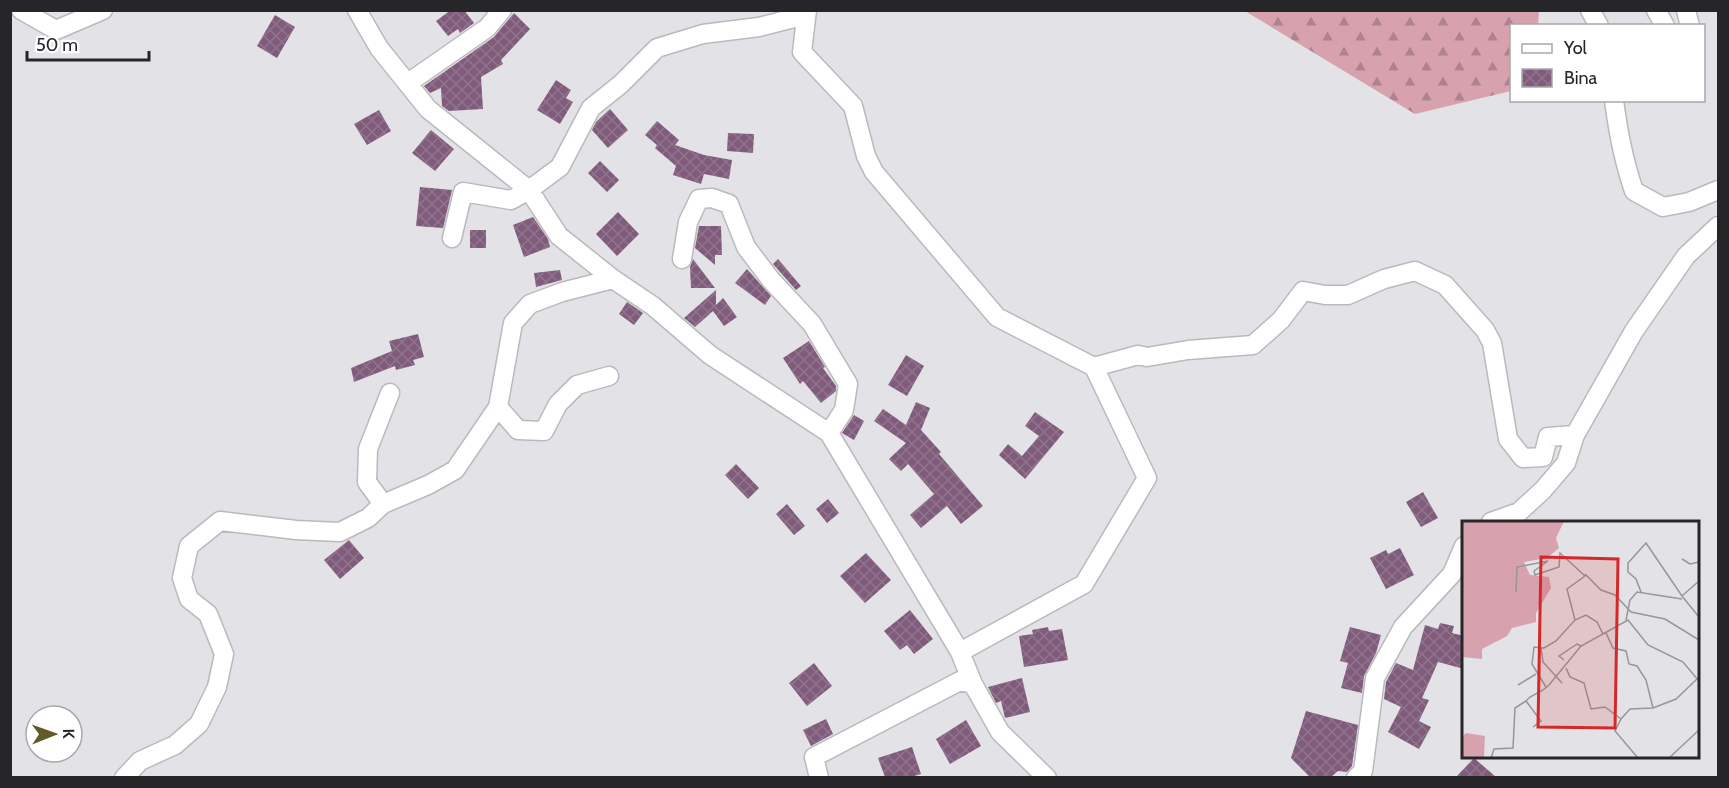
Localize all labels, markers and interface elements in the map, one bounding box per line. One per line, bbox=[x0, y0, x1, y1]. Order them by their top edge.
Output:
scale bar bbox=[27, 24, 148, 62]
legend bbox=[1510, 24, 1705, 102]
text: 50 m bbox=[36, 34, 78, 56]
text: Yol bbox=[1563, 37, 1588, 59]
text: Bina bbox=[1564, 67, 1598, 89]
inset map bbox=[1462, 521, 1699, 758]
north arrow bbox=[24, 704, 84, 764]
text: K bbox=[59, 729, 78, 739]

